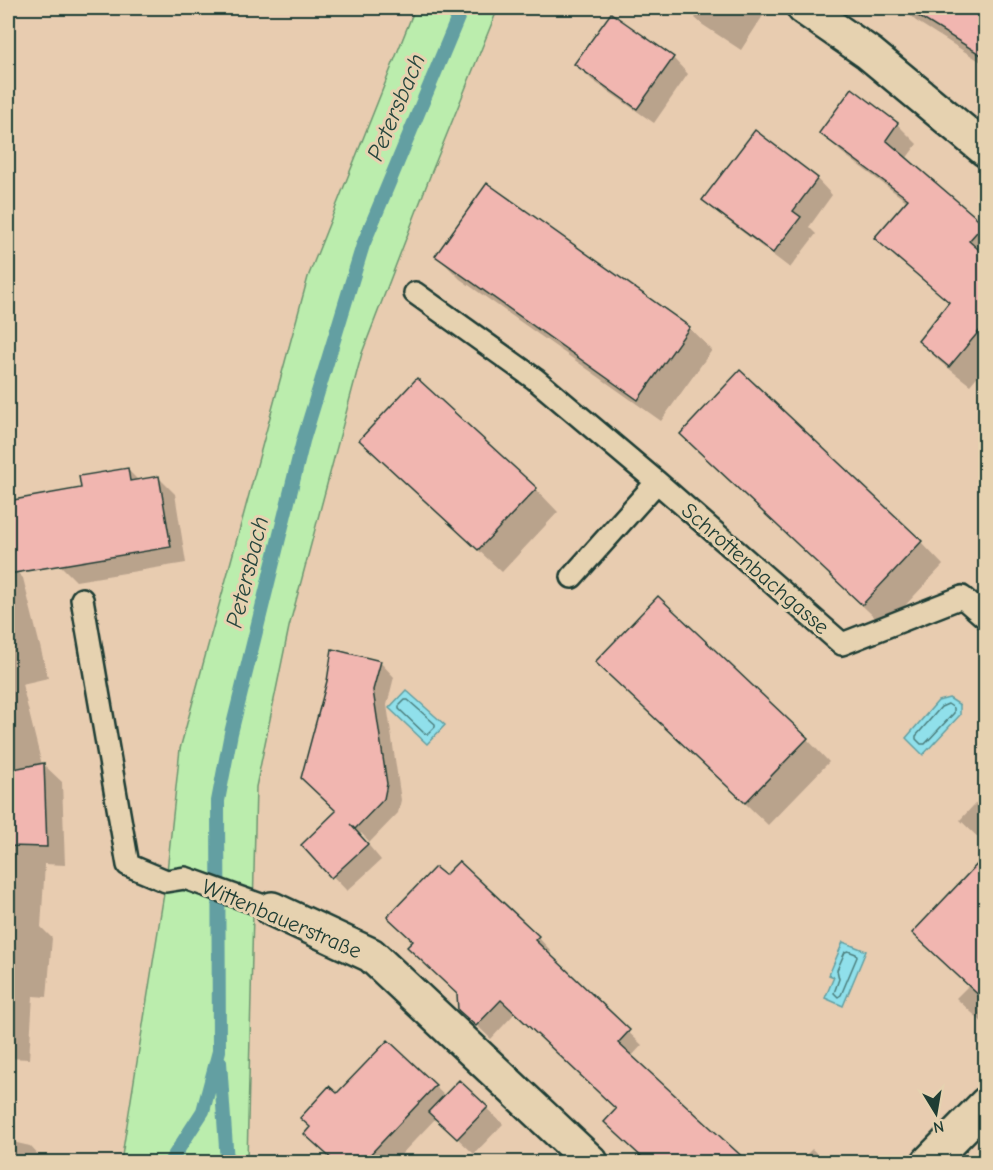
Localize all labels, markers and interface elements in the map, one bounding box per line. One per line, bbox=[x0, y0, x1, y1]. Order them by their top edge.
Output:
water label: Petersbach bbox=[361, 49, 431, 165]
street label: Schrottenbachgasse bbox=[676, 498, 835, 640]
water label: Petersbach bbox=[220, 513, 274, 631]
street label: Wittenbauerstraße bbox=[198, 874, 365, 964]
north arrow bbox=[906, 1083, 966, 1143]
text: N bbox=[932, 1117, 946, 1137]

